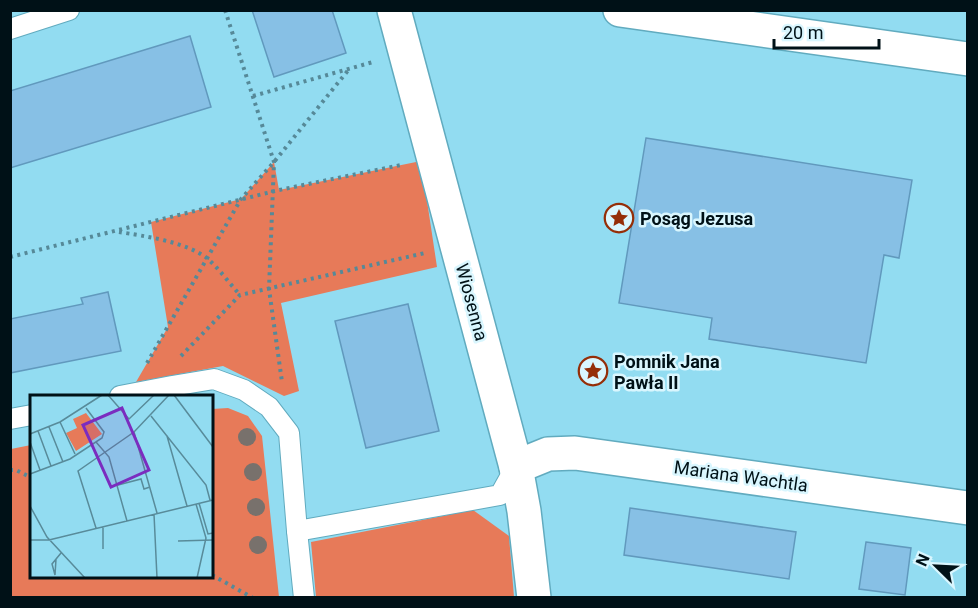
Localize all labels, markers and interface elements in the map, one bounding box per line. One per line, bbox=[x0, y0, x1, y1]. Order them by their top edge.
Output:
scale bar bbox=[774, 12, 879, 50]
text: 20 m bbox=[783, 22, 823, 43]
place icon: Posąg Jezusa bbox=[603, 202, 635, 234]
place label: Posąg Jezusa bbox=[640, 208, 754, 229]
street label: Wiosenna bbox=[452, 261, 492, 343]
place label: Pomnik Jana Pawła II bbox=[614, 351, 720, 393]
place icon: Pomnik Jana Pawła II bbox=[577, 355, 609, 387]
inset map bbox=[30, 395, 213, 578]
street label: Mariana Wachtla bbox=[673, 456, 809, 496]
north arrow bbox=[906, 536, 966, 596]
text: N bbox=[912, 551, 934, 569]

